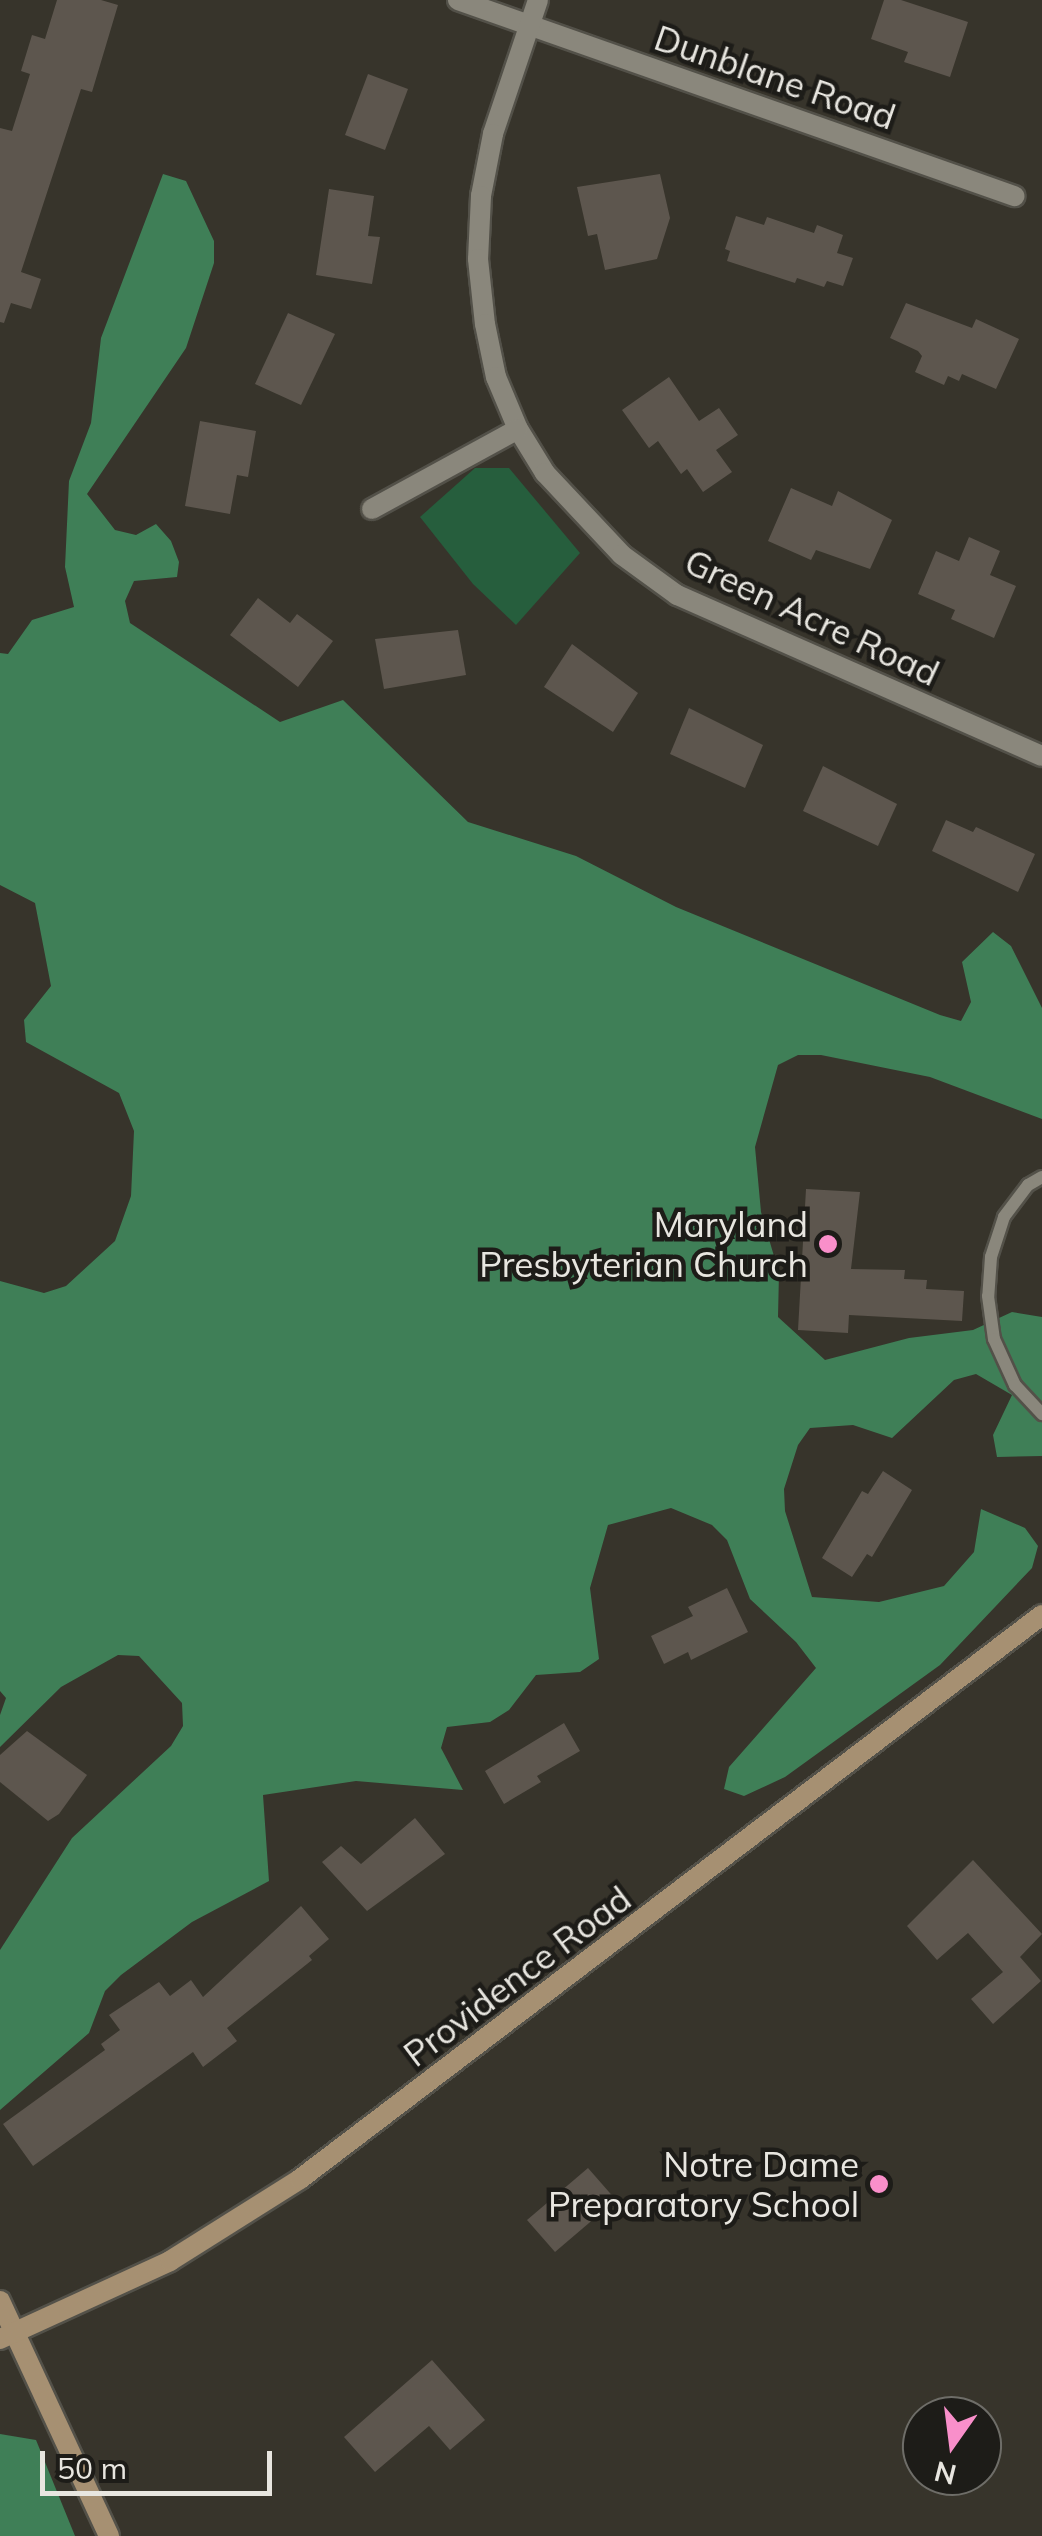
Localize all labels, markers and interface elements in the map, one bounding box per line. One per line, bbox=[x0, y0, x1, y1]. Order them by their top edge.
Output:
street label: Dunblane Road bbox=[649, 16, 901, 138]
street label: Green Acre Road bbox=[678, 540, 946, 694]
place label: Maryland Presbyterian Church bbox=[479, 1203, 808, 1285]
marker: Maryland Presbyterian Church bbox=[817, 1233, 839, 1255]
street label: Providence Road bbox=[395, 1877, 639, 2075]
place label: Notre Dame Preparatory School bbox=[548, 2143, 859, 2225]
marker: Notre Dame Preparatory School bbox=[868, 2173, 890, 2195]
north arrow bbox=[902, 2396, 1002, 2496]
scale bar bbox=[45, 2431, 278, 2493]
text: 50 m bbox=[57, 2449, 127, 2487]
text: N bbox=[931, 2454, 960, 2493]

